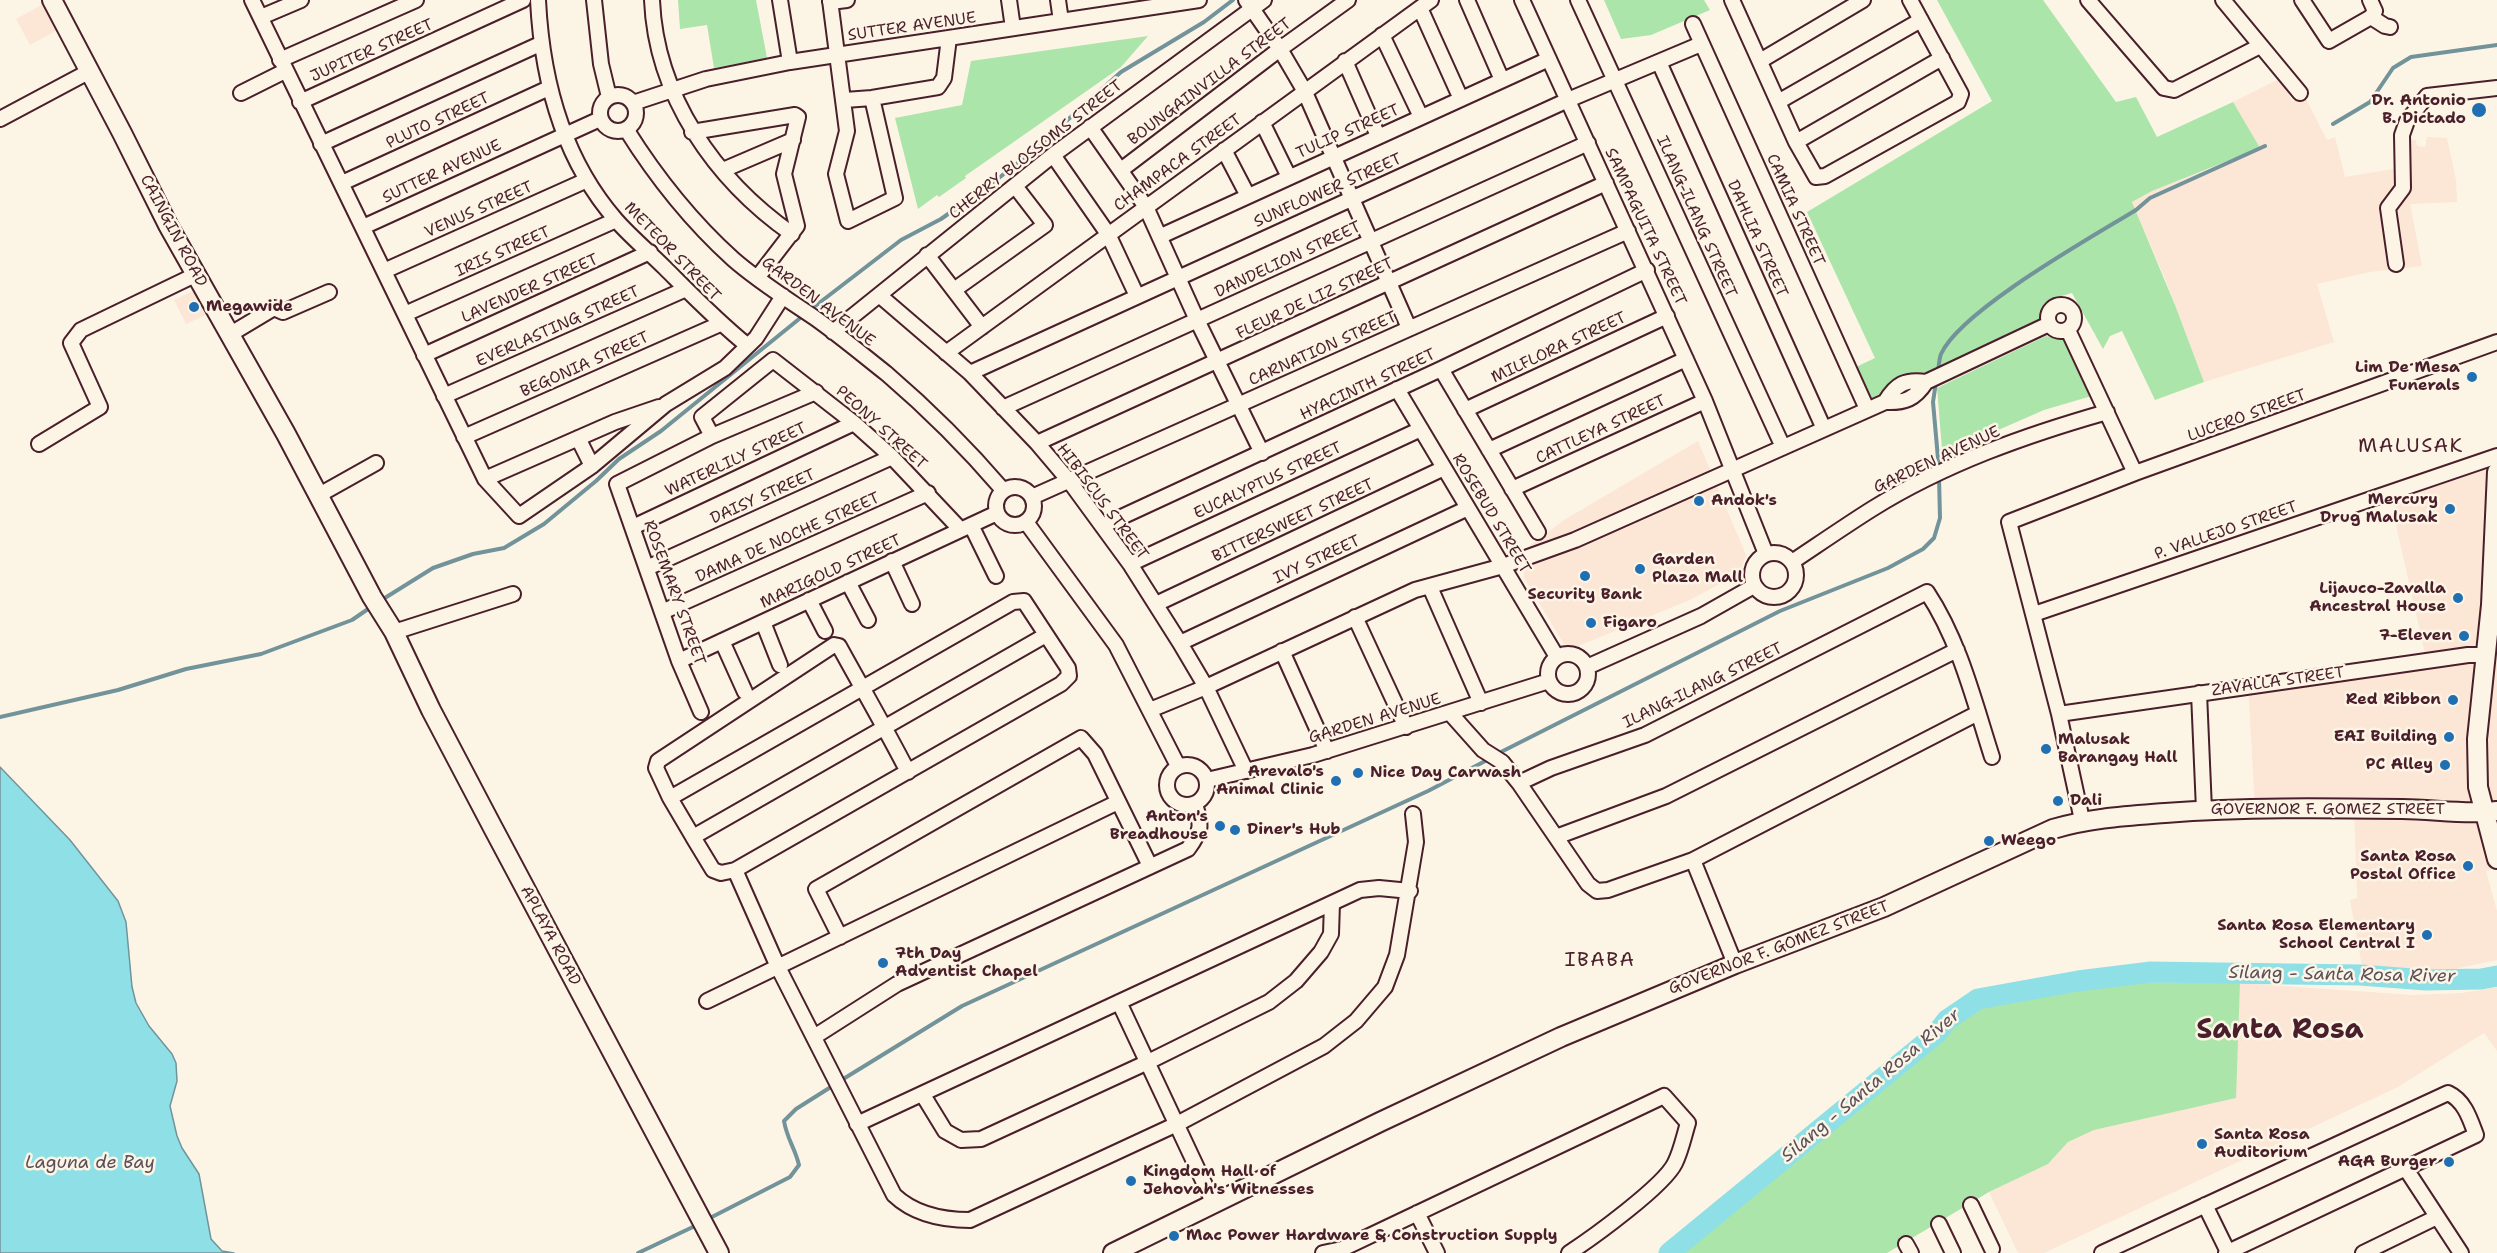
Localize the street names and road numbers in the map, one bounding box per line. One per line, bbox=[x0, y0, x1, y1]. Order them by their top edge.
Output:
street label: SUTTER AVENUE bbox=[847, 8, 977, 46]
street label: BOUNGAINVILLA STREET bbox=[1124, 14, 1296, 150]
street label: JUPITER STREET bbox=[308, 15, 436, 87]
street label: CHERRY BLOSSOMS STREET bbox=[945, 76, 1127, 224]
street label: PLUTO STREET bbox=[383, 89, 493, 153]
street label: TULIP STREET bbox=[1293, 101, 1403, 163]
street label: CHAMPACA STREET bbox=[1110, 110, 1246, 216]
street label: ILANG-ILANG STREET bbox=[1652, 133, 1740, 301]
street label: SUTTER AVENUE bbox=[379, 136, 505, 208]
street label: SAMPAGUITA STREET bbox=[1600, 145, 1690, 309]
street label: SUNFLOWER STREET bbox=[1251, 150, 1405, 232]
street label: CAMIA STREET bbox=[1762, 151, 1828, 269]
street label: CAINGIN ROAD bbox=[135, 172, 211, 290]
street label: DAHLIA STREET bbox=[1723, 177, 1791, 301]
street label: VENUS STREET bbox=[422, 178, 536, 242]
street label: METEOR STREET bbox=[620, 198, 724, 306]
street label: DANDELION STREET bbox=[1212, 218, 1364, 302]
street label: IRIS STREET bbox=[453, 223, 553, 281]
street label: LAVENDER STREET bbox=[459, 250, 601, 328]
street label: GARDEN AVENUE bbox=[757, 253, 879, 351]
street label: FLEUR DE LIZ STREET bbox=[1233, 254, 1397, 344]
street label: EVERLASTING STREET bbox=[473, 282, 643, 372]
street label: CARNATION STREET bbox=[1246, 308, 1400, 390]
street label: MILFLORA STREET bbox=[1488, 308, 1630, 388]
street label: BEGONIA STREET bbox=[518, 328, 652, 402]
street label: HYACINTH STREET bbox=[1297, 345, 1439, 425]
street label: PEONY STREET bbox=[831, 382, 931, 474]
street label: LUCERO STREET bbox=[2185, 386, 2309, 446]
street label: CATTLEYA STREET bbox=[1533, 391, 1669, 469]
street label: WATERLILY STREET bbox=[662, 419, 810, 501]
street label: GARDEN AVENUE bbox=[1871, 422, 2003, 498]
street label: EUCALYPTUS STREET bbox=[1191, 438, 1345, 524]
street label: HIBISCUS STREET bbox=[1052, 440, 1152, 564]
street label: ROSEBUD STREET bbox=[1448, 451, 1534, 577]
street label: DAISY STREET bbox=[708, 465, 818, 529]
street label: BITTERSWEET STREET bbox=[1209, 475, 1377, 567]
street label: DAMA DE NOCHE STREET bbox=[693, 489, 883, 587]
street label: P. VALLEJO STREET bbox=[2152, 498, 2300, 564]
street label: ROSEMARY STREET bbox=[639, 518, 709, 668]
street label: MARIGOLD STREET bbox=[758, 531, 904, 613]
street label: IVY STREET bbox=[1271, 532, 1363, 588]
street label: ILANG-ILANG STREET bbox=[1620, 639, 1786, 733]
street label: ZAVALLA STREET bbox=[2210, 663, 2346, 701]
street label: GARDEN AVENUE bbox=[1306, 690, 1444, 748]
street label: GOVERNOR F. GOMEZ STREET bbox=[2211, 800, 2445, 820]
street label: APLAYA ROAD bbox=[516, 883, 584, 989]
street label: GOVERNOR F. GOMEZ STREET bbox=[1666, 897, 1892, 999]

